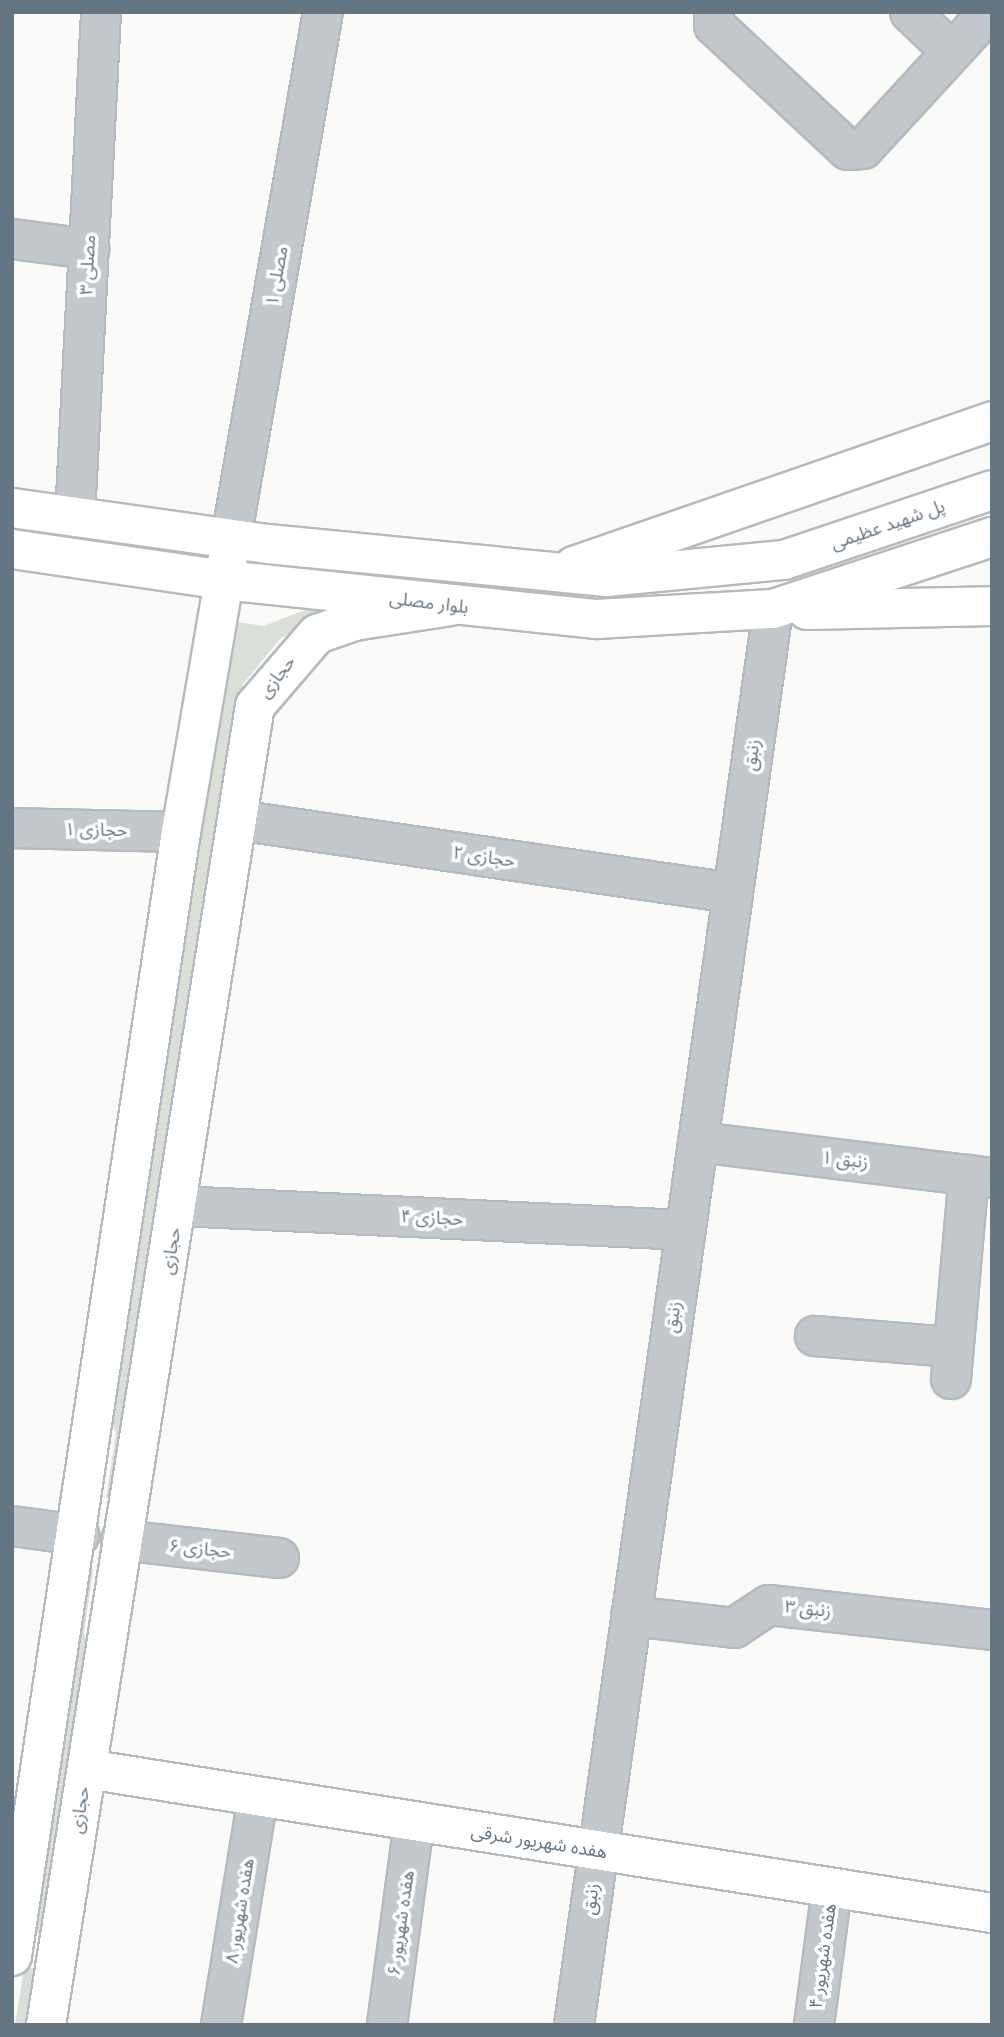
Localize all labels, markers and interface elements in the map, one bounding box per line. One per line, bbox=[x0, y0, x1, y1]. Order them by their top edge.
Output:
street label: مصلی ۳ bbox=[76, 234, 100, 296]
street label: مصلی ۱ bbox=[261, 245, 293, 307]
street label: پل شهید عظیمی bbox=[828, 495, 948, 555]
street label: بلوار مصلی bbox=[388, 587, 470, 619]
street label: حجازی bbox=[254, 652, 300, 702]
street label: زنبق bbox=[739, 738, 765, 772]
street label: حجازی ۱ bbox=[65, 819, 127, 841]
street label: حجازی ۲ bbox=[452, 842, 516, 872]
street label: زنبق ۱ bbox=[821, 1146, 869, 1174]
street label: حجازی ۴ bbox=[400, 1206, 464, 1230]
street label: حجازی bbox=[156, 1226, 186, 1276]
street label: زنبق bbox=[660, 1300, 686, 1334]
street label: حجازی ۶ bbox=[168, 1535, 232, 1563]
street label: زنبق ۳ bbox=[784, 1596, 832, 1622]
street label: حجازی bbox=[66, 1785, 94, 1835]
street label: هفده شهریور شرقی bbox=[469, 1821, 609, 1863]
street label: هفده شهریور ۸ bbox=[221, 1857, 259, 1965]
street label: هفده شهریور ۶ bbox=[383, 1869, 419, 1977]
street label: زنبق bbox=[578, 1882, 604, 1916]
street label: هفده شهریور ۴ bbox=[805, 1902, 841, 2010]

